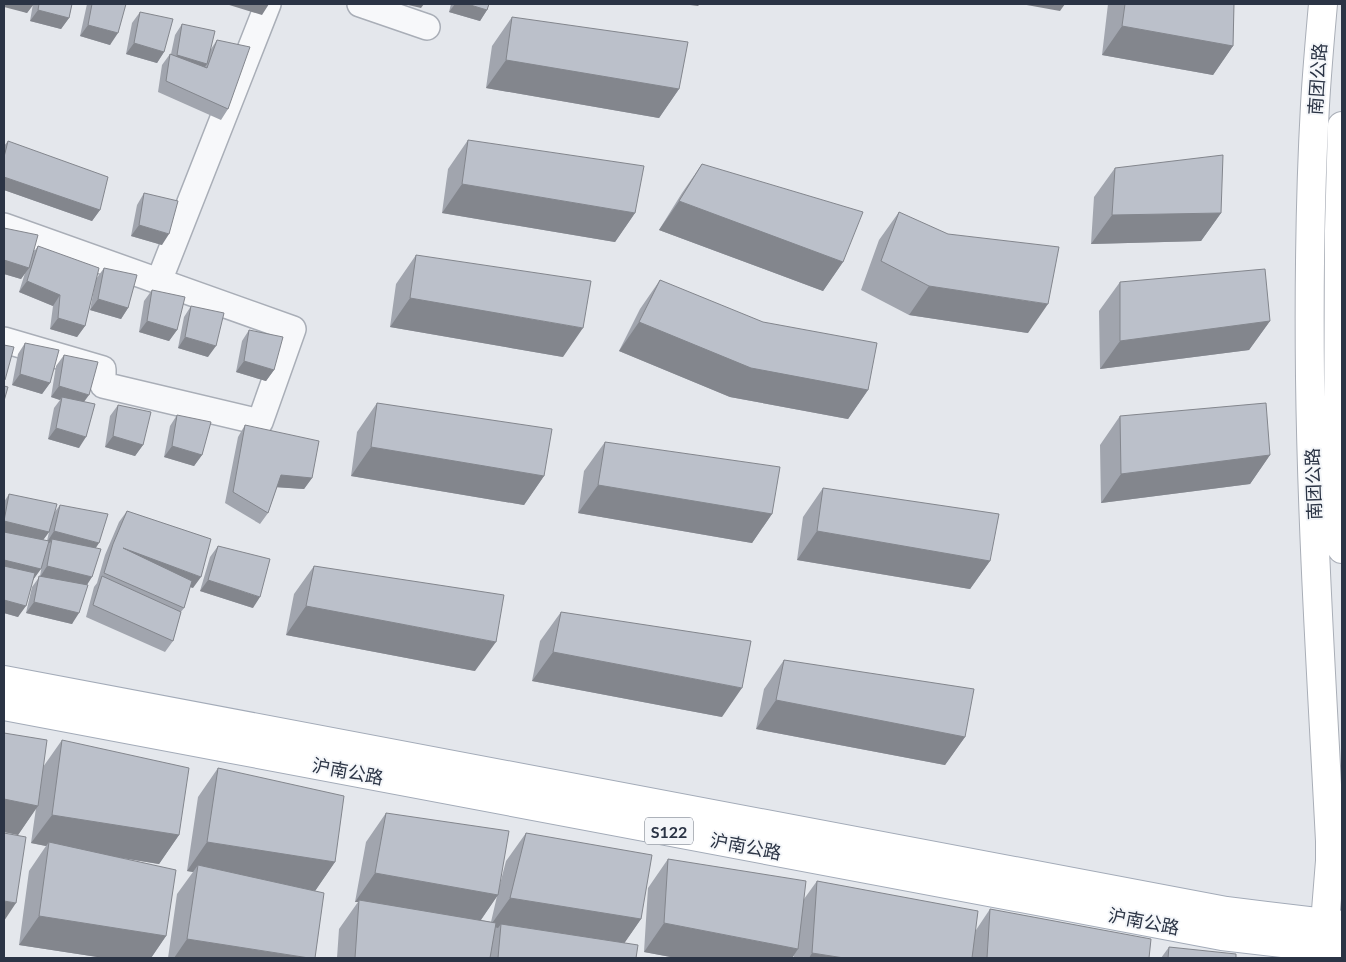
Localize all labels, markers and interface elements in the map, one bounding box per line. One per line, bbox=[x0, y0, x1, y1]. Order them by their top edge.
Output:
street label: 南团公路 bbox=[1304, 42, 1330, 116]
street label: 南团公路 bbox=[1301, 448, 1325, 520]
street label: 沪南公路 bbox=[311, 753, 385, 789]
road number: S122 bbox=[645, 818, 693, 844]
street label: 沪南公路 bbox=[709, 828, 783, 864]
street label: 沪南公路 bbox=[1107, 903, 1181, 939]

